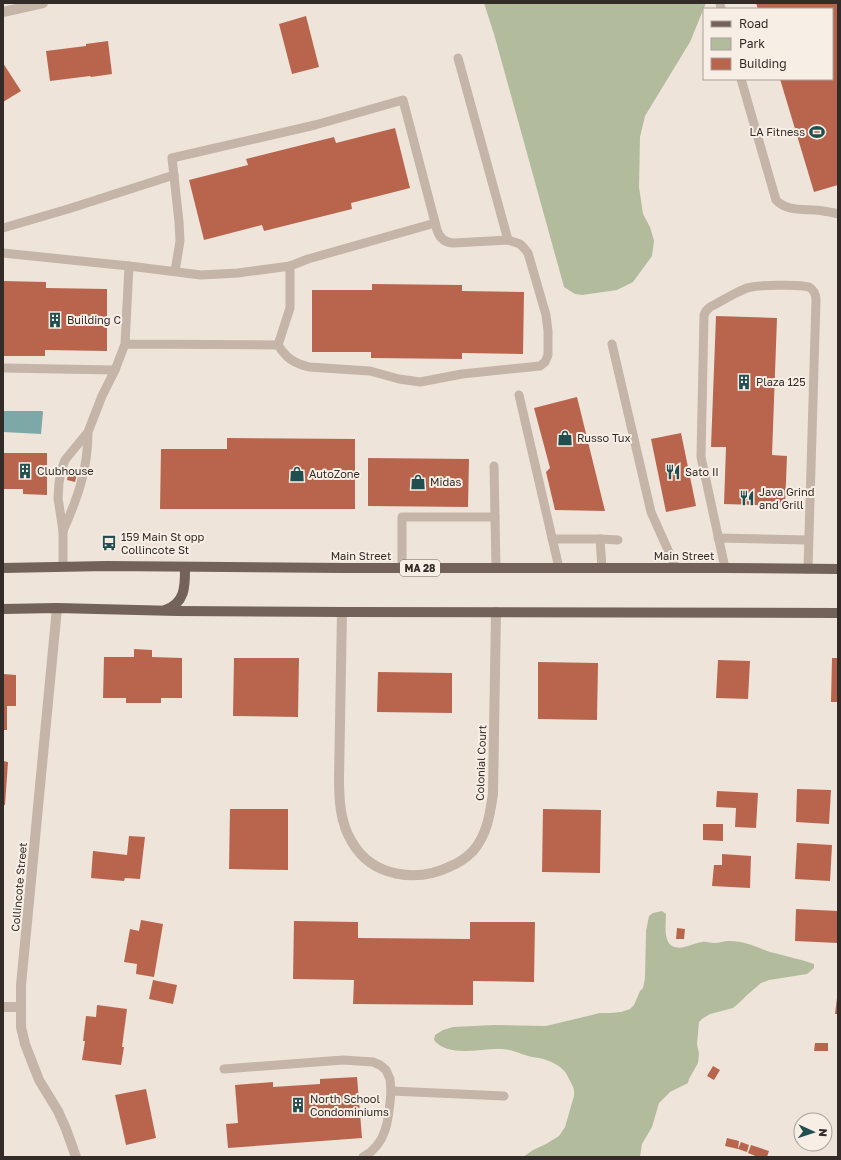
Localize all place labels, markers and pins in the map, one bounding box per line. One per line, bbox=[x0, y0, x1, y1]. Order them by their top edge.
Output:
sports icon: LA Fitness bbox=[808, 123, 826, 141]
place label: LA Fitness bbox=[750, 125, 805, 138]
building icon: Building C bbox=[46, 311, 64, 329]
place label: Building C bbox=[67, 313, 121, 326]
building icon: Plaza 125 bbox=[735, 373, 753, 391]
place label: Plaza 125 bbox=[756, 375, 806, 388]
shop icon: Russo Tux bbox=[556, 429, 574, 447]
place label: Russo Tux bbox=[577, 431, 630, 444]
building icon: Clubhouse bbox=[16, 462, 34, 480]
restaurant icon: Sato II bbox=[664, 463, 682, 481]
place label: Clubhouse bbox=[37, 464, 94, 477]
shop icon: AutoZone bbox=[288, 465, 306, 483]
place label: Sato II bbox=[685, 465, 719, 478]
place label: AutoZone bbox=[309, 467, 360, 480]
shop icon: Midas bbox=[409, 473, 427, 491]
place label: Midas bbox=[430, 475, 461, 488]
place label: Java Grind and Grill bbox=[759, 485, 814, 511]
restaurant icon: Java Grind and Grill bbox=[738, 489, 756, 507]
place label: 159 Main St opp Collincote St bbox=[121, 530, 205, 556]
bus stop icon: 159 Main St opp Collincote St bbox=[100, 534, 118, 552]
place label: North School Condominiums bbox=[310, 1092, 389, 1118]
building icon: North School Condominiums bbox=[289, 1096, 307, 1114]

